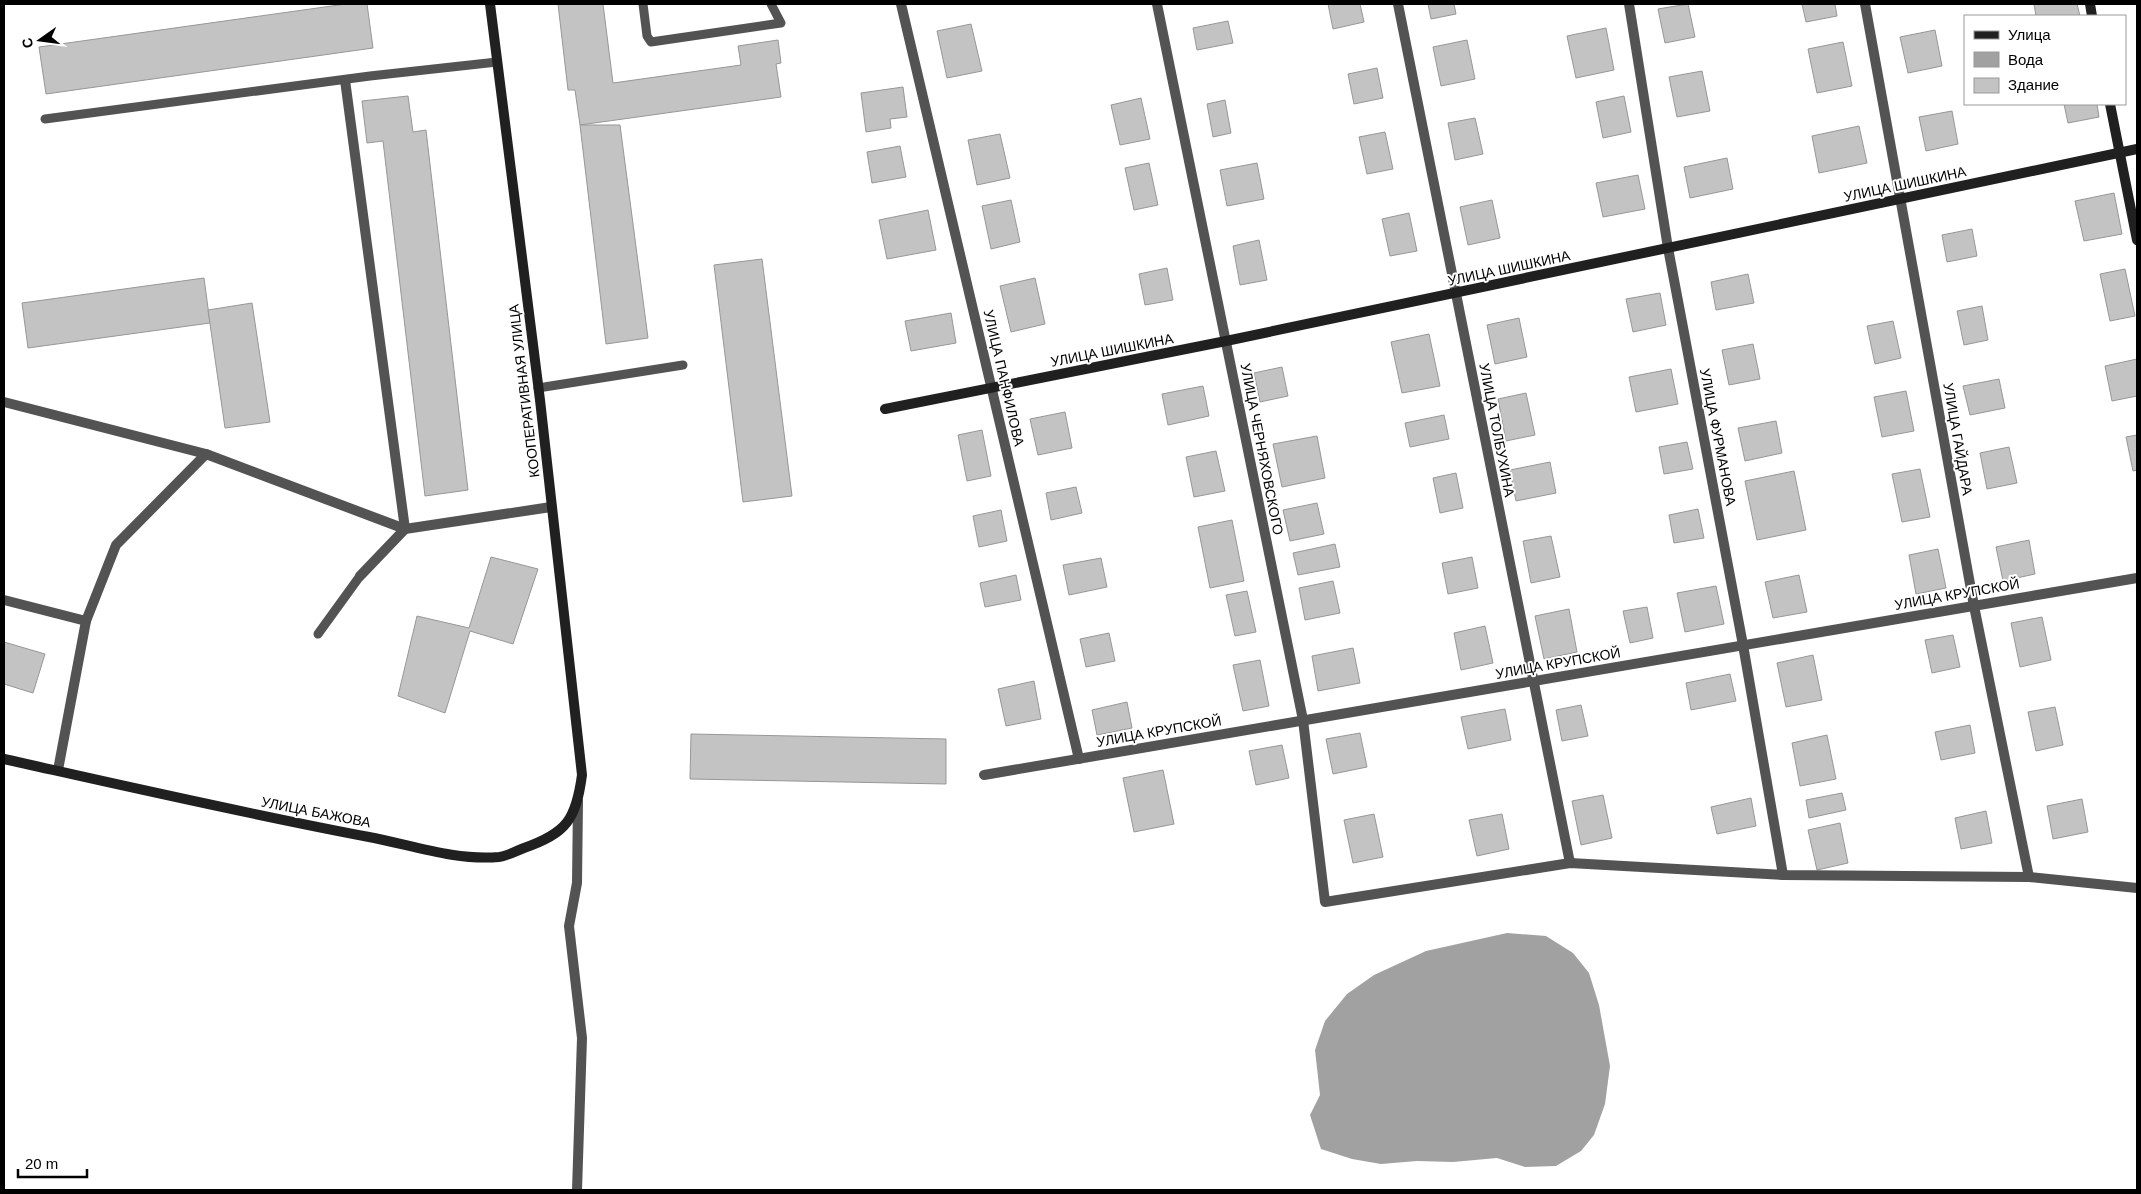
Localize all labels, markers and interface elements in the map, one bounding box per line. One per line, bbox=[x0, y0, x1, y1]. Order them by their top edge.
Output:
north arrow bbox=[15, 15, 65, 65]
legend bbox=[1964, 15, 2126, 105]
text: Улица bbox=[2008, 26, 2051, 43]
text: С bbox=[18, 36, 36, 50]
text: Вода bbox=[2008, 51, 2044, 68]
text: Здание bbox=[2008, 76, 2059, 93]
street label: УЛИЦА ШИШКИНА bbox=[1842, 163, 1968, 205]
street label: УЛИЦА ШИШКИНА bbox=[1446, 247, 1572, 289]
street label: КООПЕРАТИВНАЯ УЛИЦА bbox=[505, 303, 543, 479]
street label: УЛИЦА ПАНФИЛОВА bbox=[980, 308, 1028, 449]
street label: УЛИЦА ШИШКИНА bbox=[1049, 330, 1175, 370]
street label: УЛИЦА ЧЕРНЯХОВСКОГО bbox=[1237, 362, 1287, 536]
street label: УЛИЦА ТОЛБУХИНА bbox=[1476, 362, 1518, 499]
street label: УЛИЦА ФУРМАНОВА bbox=[1697, 367, 1739, 508]
street label: УЛИЦА ГАЙДАРА bbox=[1940, 381, 1977, 497]
street label: УЛИЦА КРУПСКОЙ bbox=[1893, 574, 2021, 613]
street label: УЛИЦА КРУПСКОЙ bbox=[1494, 643, 1622, 682]
street label: УЛИЦА КРУПСКОЙ bbox=[1095, 711, 1223, 750]
street label: УЛИЦА БАЖОВА bbox=[260, 794, 373, 831]
scale bar bbox=[18, 1146, 86, 1178]
text: 20 m bbox=[25, 1155, 58, 1172]

